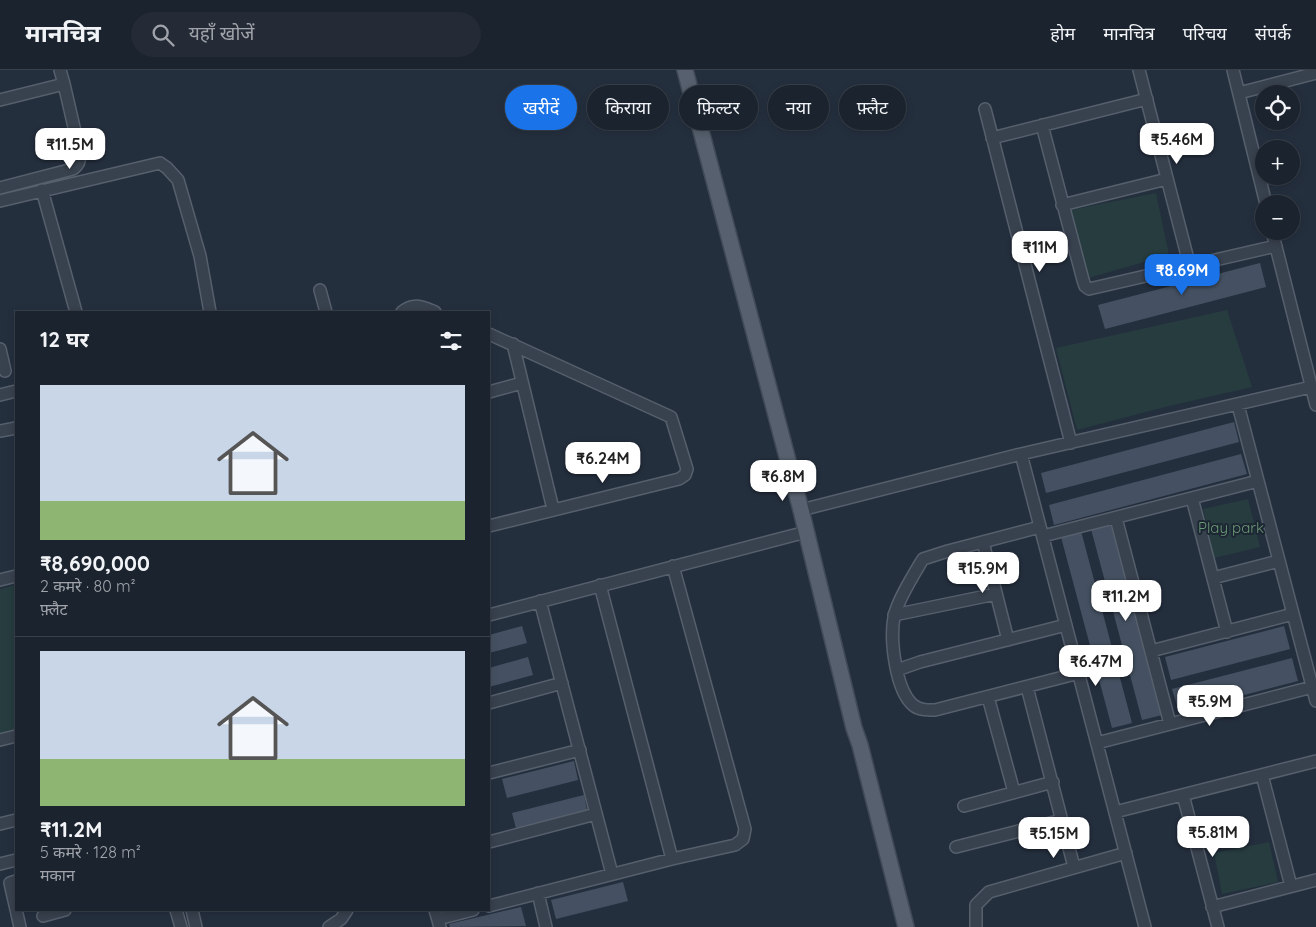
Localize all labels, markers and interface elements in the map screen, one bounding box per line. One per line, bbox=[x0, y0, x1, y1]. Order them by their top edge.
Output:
search box bbox=[131, 12, 481, 57]
text: मानचित्र bbox=[25, 18, 101, 48]
icon: search bbox=[149, 21, 177, 49]
text: यहाँ खोजें bbox=[189, 21, 254, 45]
text: होम bbox=[1050, 22, 1075, 45]
text: मानचित्र bbox=[1103, 22, 1155, 45]
text: परिचय bbox=[1183, 22, 1227, 45]
text: संपर्क bbox=[1255, 22, 1291, 45]
chip: खरीदें bbox=[505, 85, 577, 130]
chip: किराया bbox=[587, 85, 669, 130]
chip: फ़िल्टर bbox=[679, 85, 758, 130]
chip: नया bbox=[768, 85, 829, 130]
chip: फ़्लैट bbox=[839, 85, 906, 130]
map controls bbox=[1255, 85, 1300, 240]
button: locate bbox=[1255, 85, 1300, 130]
pin: ₹5.46M bbox=[1136, 122, 1218, 165]
pin: ₹11.5M bbox=[29, 128, 111, 170]
text: ₹5.46M bbox=[1151, 129, 1203, 149]
text: ₹11.5M bbox=[46, 134, 94, 154]
button: + bbox=[1255, 140, 1300, 185]
button: − bbox=[1255, 195, 1300, 240]
pin: ₹11M bbox=[1010, 230, 1070, 273]
text: ₹11M bbox=[1023, 237, 1057, 257]
pin: ₹8.69M bbox=[1141, 254, 1223, 296]
text: ₹8.69M bbox=[1156, 260, 1208, 280]
text: 12 घर bbox=[40, 326, 89, 352]
icon: filters bbox=[437, 327, 465, 355]
icon: home bbox=[208, 418, 298, 508]
pin: ₹6.24M bbox=[562, 442, 644, 484]
text: ₹6.24M bbox=[576, 448, 630, 468]
pin: ₹6.8M bbox=[748, 460, 818, 502]
text: ₹6.8M bbox=[761, 466, 805, 486]
park label: Play park bbox=[1198, 518, 1264, 537]
text: ₹8,690,000 bbox=[40, 550, 150, 576]
pin: ₹15.9M bbox=[942, 552, 1024, 594]
text: ₹15.9M bbox=[958, 558, 1008, 578]
text: 2 कमरे · 80 m² bbox=[40, 576, 136, 596]
pin: ₹11.2M bbox=[1085, 580, 1167, 622]
text: ₹11.2M bbox=[1102, 586, 1150, 606]
text: फ़्लैट bbox=[40, 599, 68, 619]
pin: ₹6.47M bbox=[1055, 644, 1137, 687]
text: ₹6.47M bbox=[1070, 651, 1122, 671]
icon: home bbox=[208, 683, 298, 773]
pin: ₹5.9M bbox=[1175, 684, 1245, 727]
text: ₹5.9M bbox=[1188, 691, 1232, 711]
text: ₹11.2M bbox=[40, 816, 102, 842]
pin: ₹5.15M bbox=[1013, 816, 1095, 859]
pin: ₹5.81M bbox=[1172, 816, 1254, 858]
text: ₹5.81M bbox=[1188, 822, 1238, 842]
text: ₹5.15M bbox=[1029, 823, 1079, 843]
text: 5 कमरे · 128 m² bbox=[40, 842, 141, 862]
text: मकान bbox=[40, 865, 75, 885]

